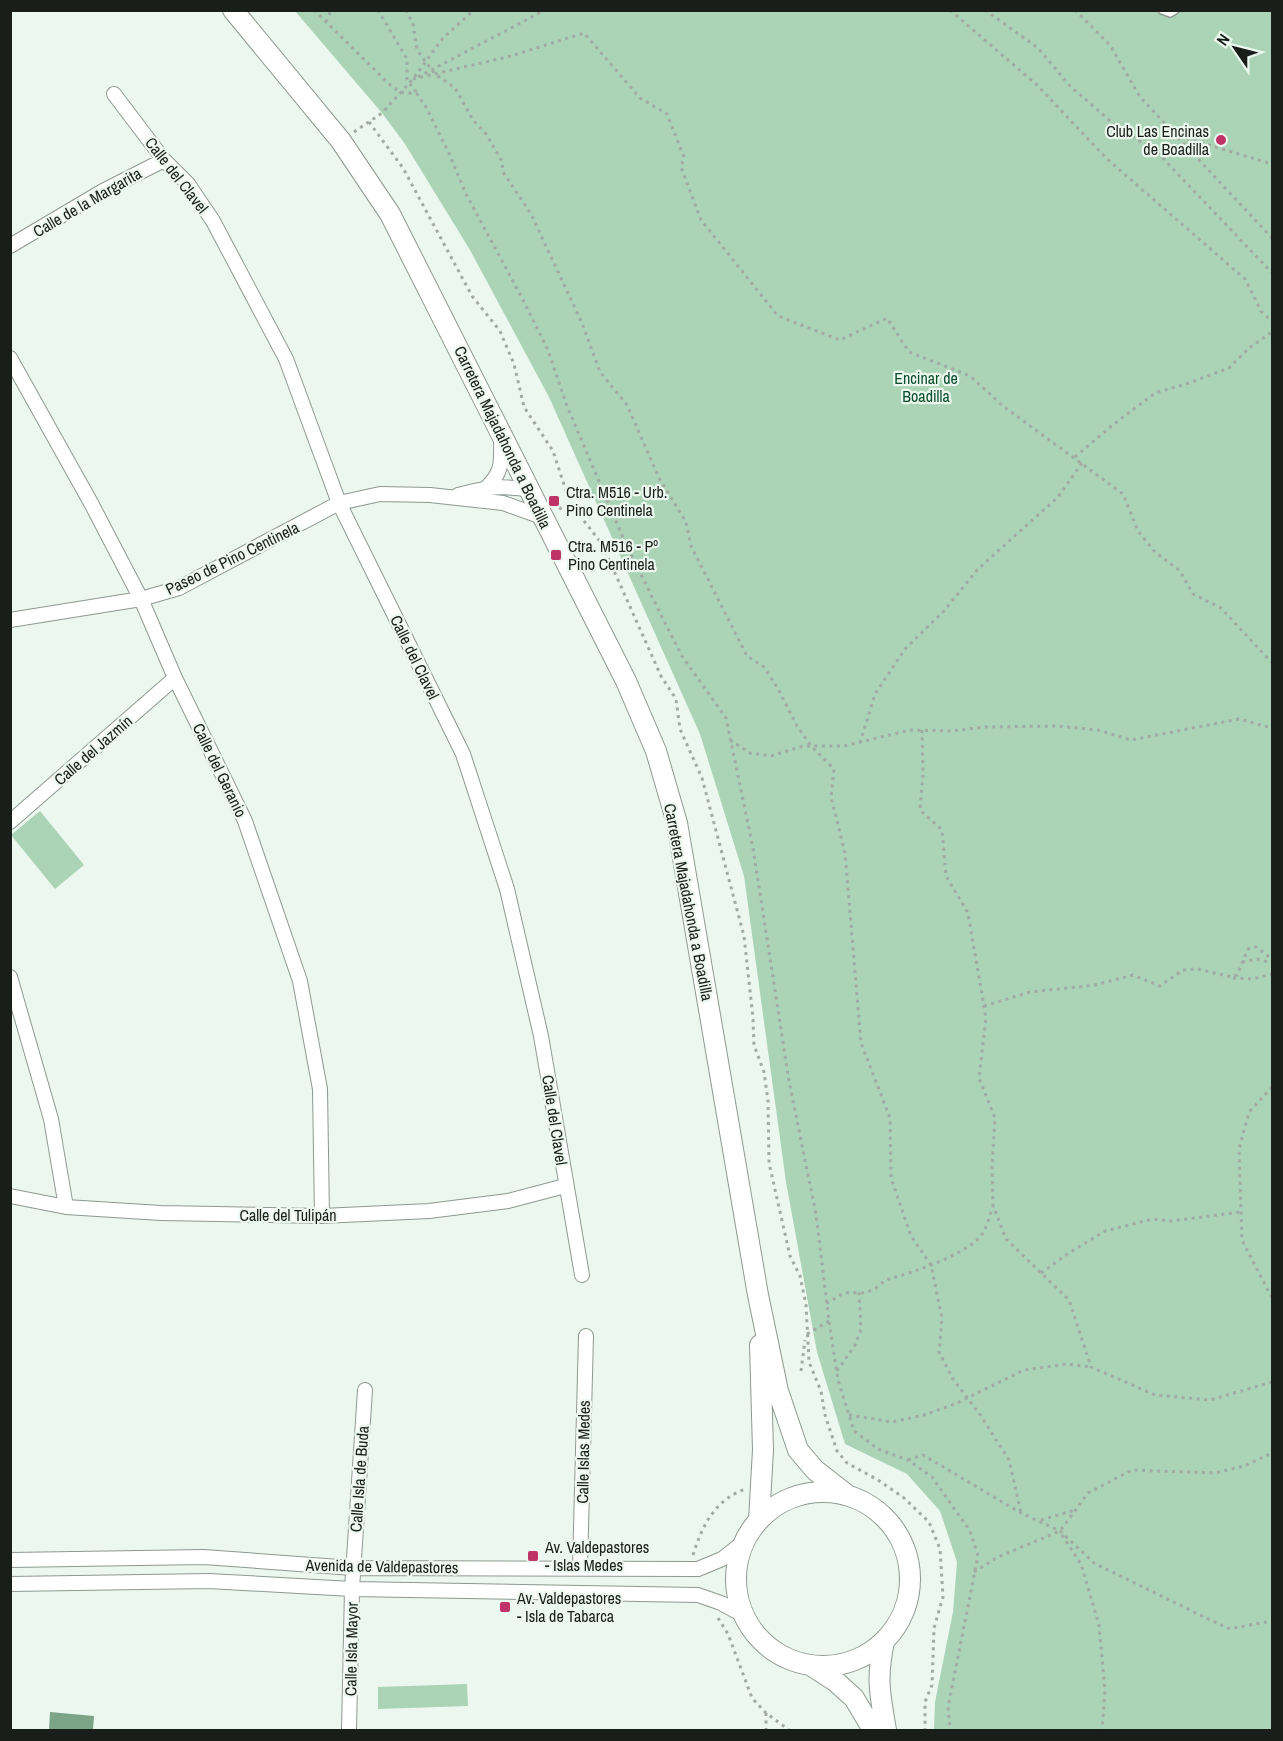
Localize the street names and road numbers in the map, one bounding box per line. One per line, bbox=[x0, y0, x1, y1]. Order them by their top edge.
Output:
street label: Calle del Clavel bbox=[140, 132, 214, 218]
street label: Calle de la Margarita bbox=[29, 162, 146, 242]
street label: Carretera Majadahonda a Boadilla bbox=[449, 342, 557, 533]
street label: Paseo de Pino Centinela bbox=[162, 516, 303, 600]
street label: Calle del Clavel bbox=[385, 611, 445, 703]
street label: Calle del Jazmín bbox=[49, 710, 137, 790]
street label: Calle del Geranio bbox=[188, 719, 252, 821]
street label: Carretera Majadahonda a Boadilla bbox=[659, 801, 719, 1003]
street label: Calle del Clavel bbox=[537, 1073, 573, 1167]
street label: Calle del Tulipán bbox=[239, 1204, 337, 1226]
street label: Calle Islas Medes bbox=[571, 1400, 595, 1504]
street label: Calle Isla de Buda bbox=[344, 1424, 374, 1533]
street label: Avenida de Valdepastores bbox=[304, 1554, 459, 1578]
street label: Calle Isla Mayor bbox=[339, 1601, 363, 1696]

